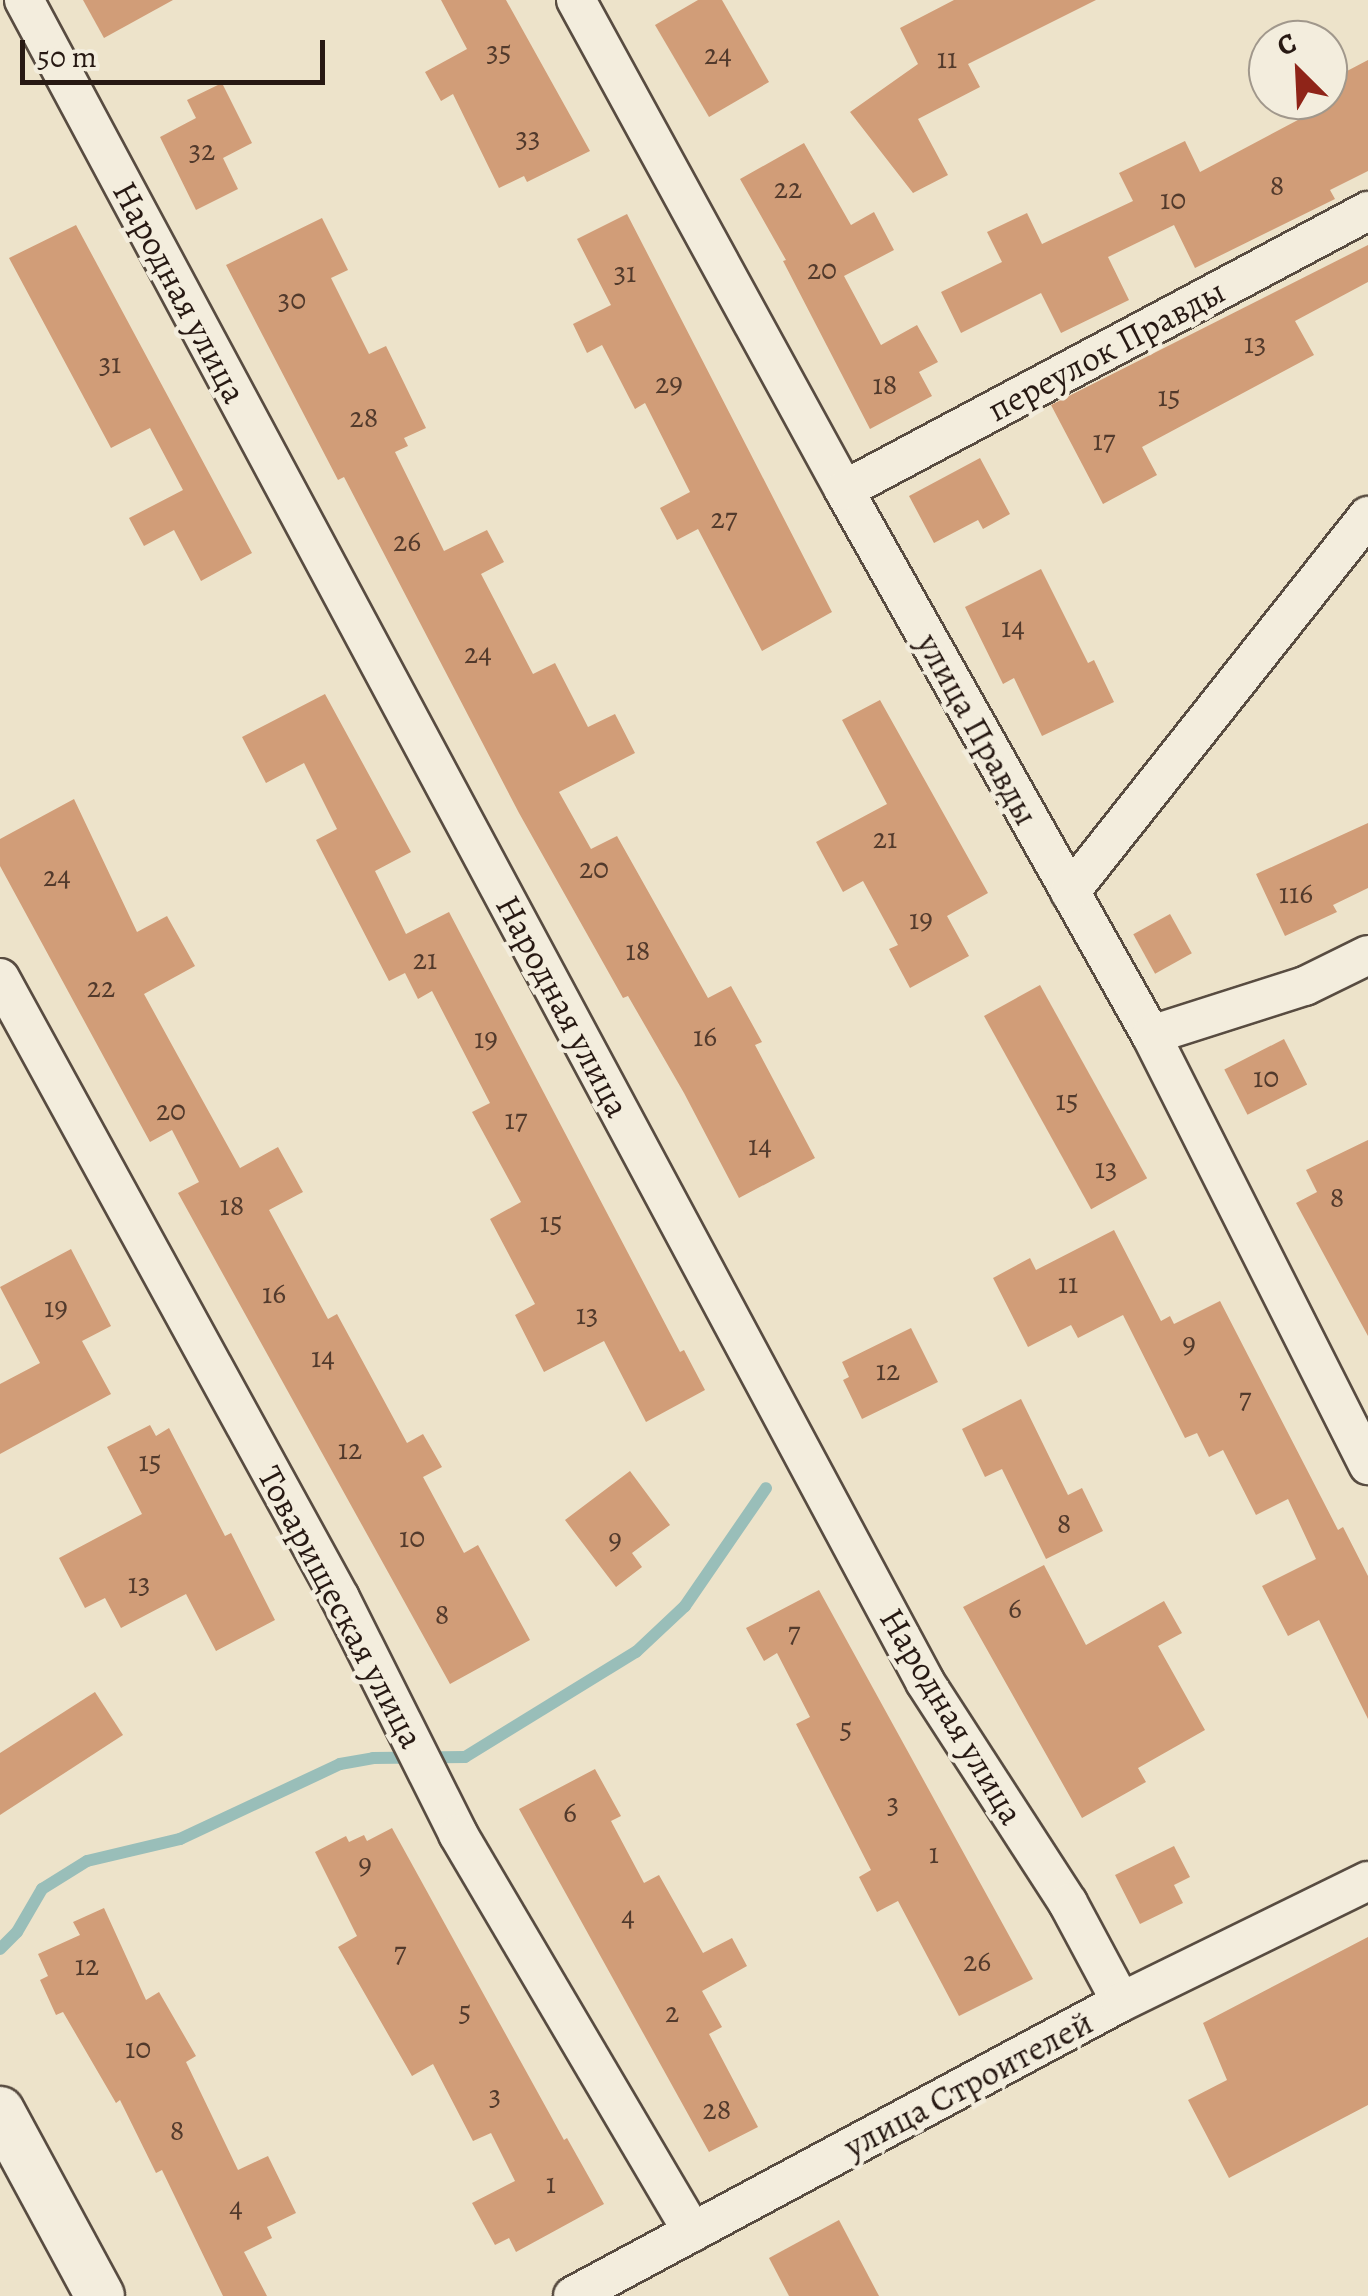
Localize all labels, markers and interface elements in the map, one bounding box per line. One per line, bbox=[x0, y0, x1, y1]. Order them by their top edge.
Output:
scale bar bbox=[25, 20, 330, 82]
north arrow bbox=[1248, 20, 1348, 120]
text: С bbox=[1271, 24, 1302, 65]
house number: 35 bbox=[486, 33, 512, 69]
house number: 24 bbox=[704, 36, 732, 72]
text: 50 m bbox=[37, 37, 97, 77]
house number: 11 bbox=[937, 40, 957, 76]
house number: 33 bbox=[516, 119, 540, 155]
house number: 32 bbox=[189, 132, 215, 168]
house number: 8 bbox=[1270, 167, 1284, 203]
house number: 22 bbox=[774, 170, 802, 206]
street label: Народная улица bbox=[104, 174, 256, 410]
house number: 10 bbox=[1160, 181, 1186, 217]
house number: 20 bbox=[807, 251, 837, 287]
house number: 31 bbox=[614, 254, 636, 290]
street label: переулок Правды bbox=[980, 270, 1232, 430]
house number: 30 bbox=[278, 281, 306, 317]
house number: 13 bbox=[1244, 325, 1266, 361]
house number: 31 bbox=[99, 345, 121, 381]
house number: 29 bbox=[655, 365, 683, 401]
house number: 18 bbox=[873, 366, 897, 402]
house number: 15 bbox=[1157, 378, 1181, 414]
house number: 28 bbox=[350, 399, 378, 435]
house number: 17 bbox=[1093, 422, 1115, 458]
house number: 27 bbox=[711, 500, 737, 536]
house number: 26 bbox=[393, 523, 421, 559]
house number: 14 bbox=[1001, 609, 1025, 645]
street label: улица Правды bbox=[908, 626, 1048, 832]
house number: 24 bbox=[464, 635, 492, 671]
house number: 21 bbox=[873, 820, 897, 856]
house number: 20 bbox=[579, 850, 609, 886]
house number: 24 bbox=[43, 858, 71, 894]
house number: 116 bbox=[1279, 875, 1313, 911]
street label: Народная улица bbox=[487, 888, 639, 1124]
house number: 19 bbox=[909, 901, 933, 937]
house number: 18 bbox=[626, 932, 650, 968]
house number: 21 bbox=[413, 941, 437, 977]
house number: 22 bbox=[87, 969, 115, 1005]
house number: 16 bbox=[693, 1018, 717, 1054]
house number: 19 bbox=[474, 1020, 498, 1056]
house number: 10 bbox=[1253, 1059, 1279, 1095]
house number: 15 bbox=[1055, 1082, 1079, 1118]
house number: 20 bbox=[156, 1092, 186, 1128]
house number: 17 bbox=[505, 1101, 527, 1137]
house number: 14 bbox=[748, 1127, 772, 1163]
house number: 13 bbox=[1095, 1150, 1117, 1186]
house number: 8 bbox=[1330, 1179, 1344, 1215]
house number: 18 bbox=[220, 1187, 244, 1223]
house number: 15 bbox=[539, 1204, 563, 1240]
house number: 11 bbox=[1058, 1265, 1078, 1301]
house number: 16 bbox=[262, 1275, 286, 1311]
house number: 19 bbox=[44, 1289, 68, 1325]
house number: 13 bbox=[576, 1296, 598, 1332]
house number: 9 bbox=[1182, 1325, 1196, 1361]
house number: 14 bbox=[311, 1339, 335, 1375]
house number: 12 bbox=[876, 1352, 900, 1388]
house number: 7 bbox=[1239, 1380, 1251, 1416]
house number: 12 bbox=[338, 1431, 362, 1467]
house number: 15 bbox=[138, 1443, 162, 1479]
street label: Товарищеская улица bbox=[249, 1459, 433, 1755]
house number: 8 bbox=[1057, 1505, 1071, 1541]
house number: 10 bbox=[399, 1519, 425, 1555]
house number: 9 bbox=[608, 1521, 622, 1557]
house number: 13 bbox=[128, 1565, 150, 1601]
house number: 6 bbox=[1008, 1590, 1022, 1626]
house number: 8 bbox=[435, 1596, 449, 1632]
street label: Народная улица bbox=[871, 1600, 1033, 1832]
house number: 7 bbox=[788, 1614, 800, 1650]
house number: 5 bbox=[840, 1710, 852, 1746]
house number: 3 bbox=[887, 1785, 899, 1821]
house number: 6 bbox=[563, 1794, 577, 1830]
house number: 1 bbox=[929, 1835, 939, 1871]
house number: 9 bbox=[358, 1846, 372, 1882]
house number: 4 bbox=[621, 1898, 635, 1934]
house number: 7 bbox=[394, 1934, 406, 1970]
house number: 26 bbox=[963, 1943, 991, 1979]
house number: 12 bbox=[75, 1947, 99, 1983]
house number: 5 bbox=[459, 1993, 471, 2029]
house number: 2 bbox=[665, 1994, 679, 2030]
street label: улица Строителей bbox=[836, 2001, 1100, 2167]
house number: 10 bbox=[125, 2030, 151, 2066]
house number: 3 bbox=[489, 2077, 501, 2113]
house number: 28 bbox=[703, 2091, 731, 2127]
house number: 8 bbox=[170, 2112, 184, 2148]
house number: 1 bbox=[546, 2165, 556, 2201]
house number: 4 bbox=[229, 2189, 243, 2225]

